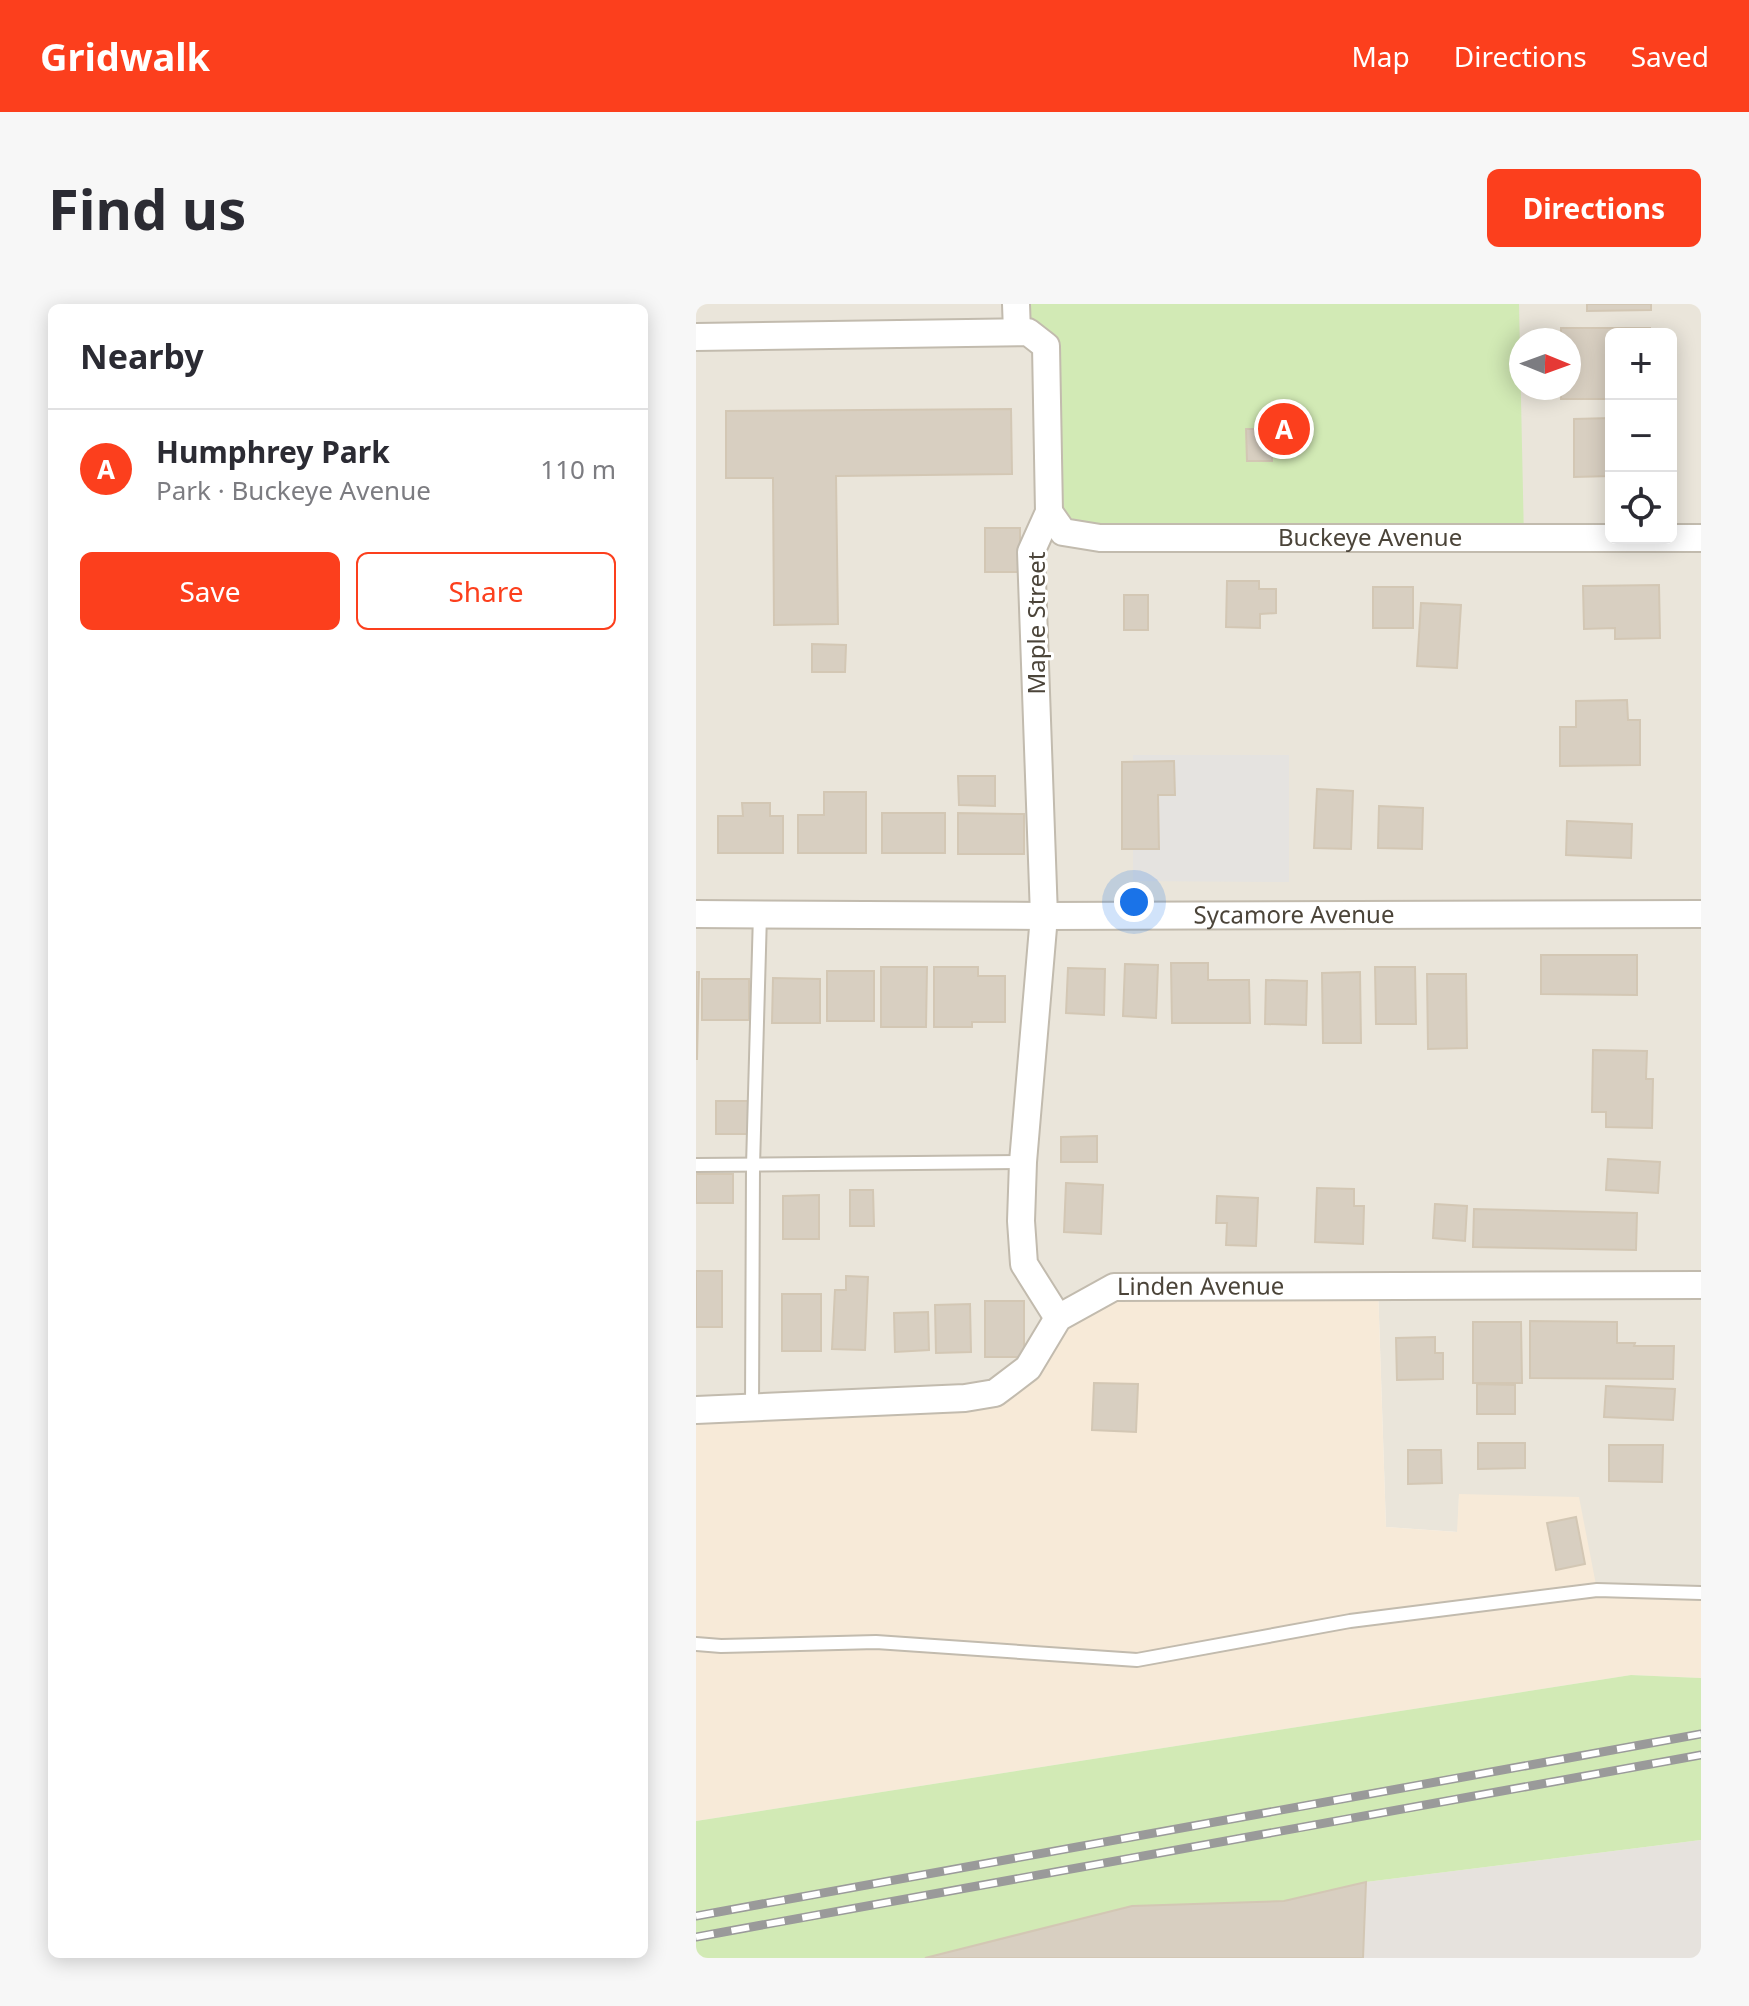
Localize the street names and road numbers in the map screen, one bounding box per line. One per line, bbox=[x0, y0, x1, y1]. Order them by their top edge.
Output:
street label: Buckeye Avenue bbox=[1278, 520, 1462, 553]
street label: Maple Street bbox=[1019, 551, 1052, 694]
street label: Sycamore Avenue bbox=[1193, 897, 1395, 931]
street label: Linden Avenue bbox=[1117, 1268, 1284, 1302]

